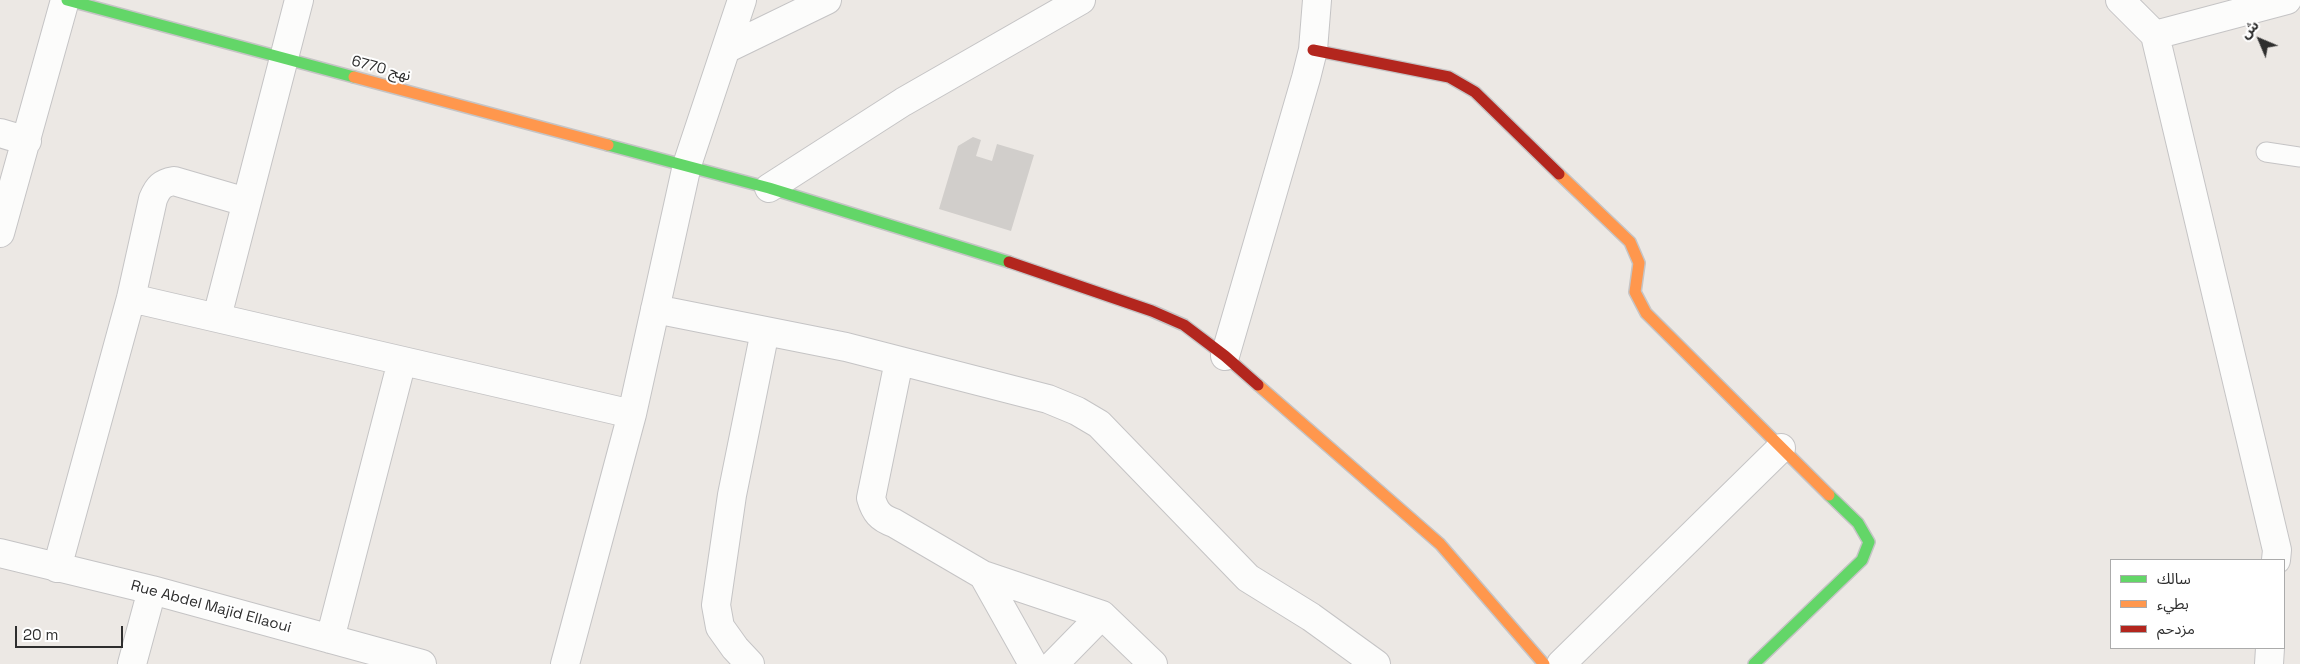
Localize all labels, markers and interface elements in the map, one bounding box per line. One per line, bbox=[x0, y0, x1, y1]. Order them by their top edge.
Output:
north arrow bbox=[2235, 15, 2285, 65]
text: ش bbox=[2236, 16, 2263, 43]
street label: نهج 6770 bbox=[349, 52, 413, 86]
legend bbox=[2110, 559, 2285, 649]
text: سالك bbox=[2157, 569, 2191, 588]
street label: Rue Abdel Majid Ellaoui bbox=[129, 577, 293, 637]
text: بطيء bbox=[2157, 594, 2189, 613]
scale bar bbox=[18, 616, 125, 648]
text: مزدحم bbox=[2157, 619, 2195, 638]
text: 20 m bbox=[23, 625, 58, 644]

